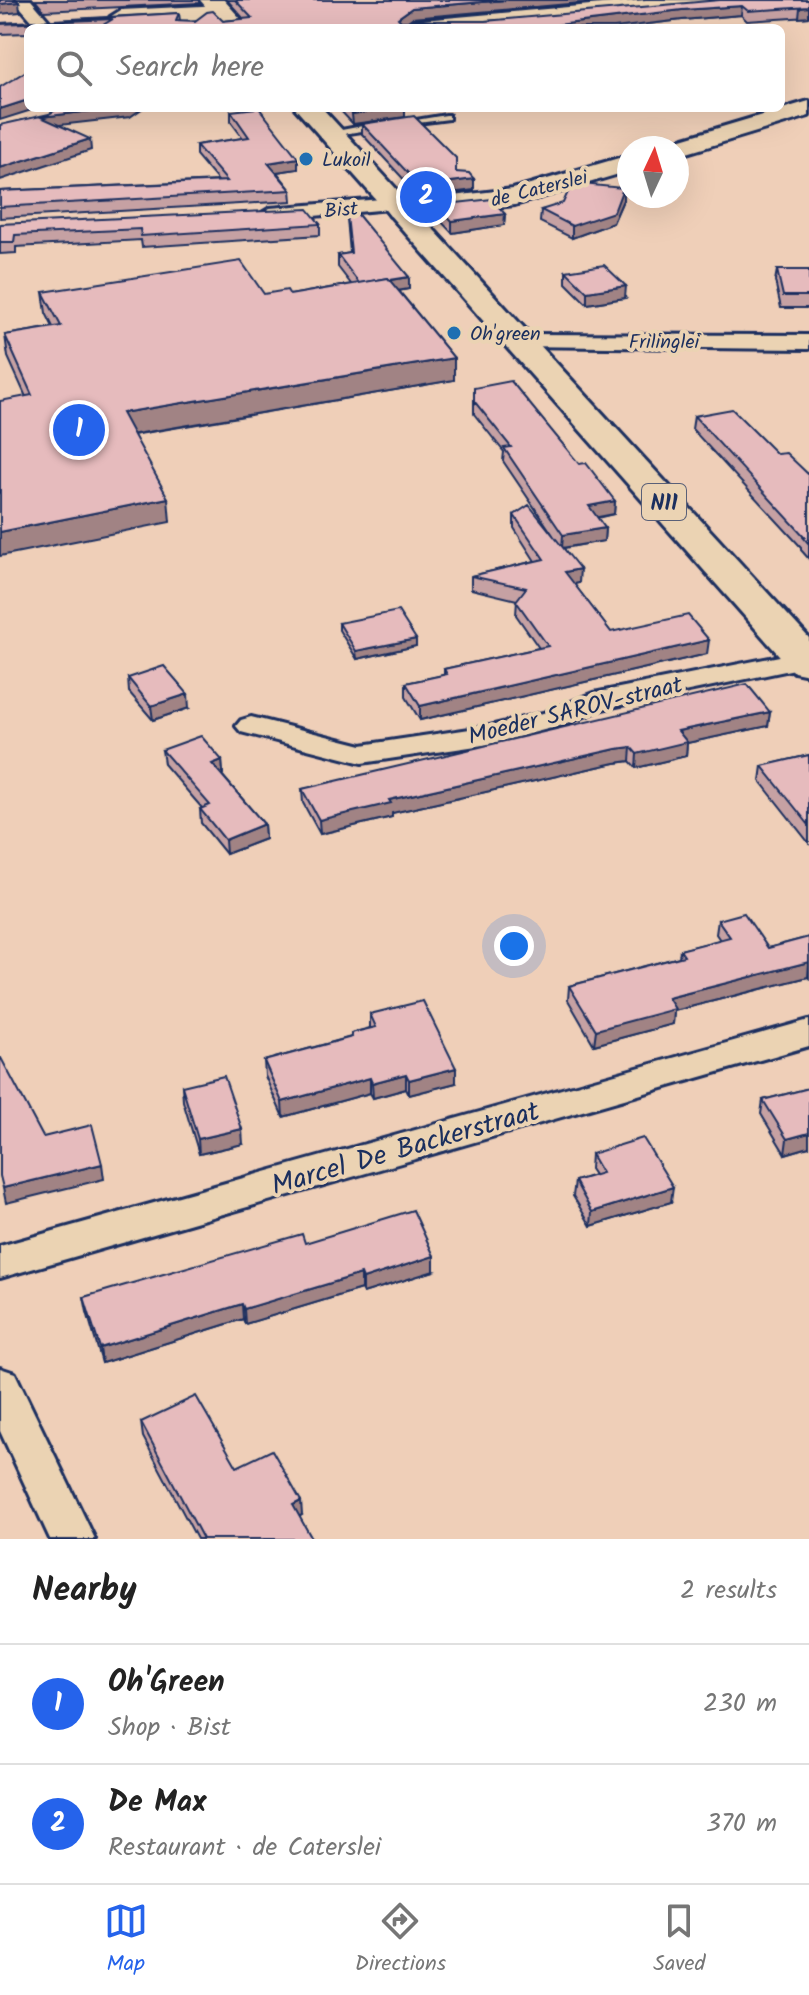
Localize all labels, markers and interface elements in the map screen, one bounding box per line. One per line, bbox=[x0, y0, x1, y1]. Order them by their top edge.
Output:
search box bbox=[24, 24, 785, 112]
text: Search here bbox=[116, 44, 264, 92]
icon: search bbox=[52, 46, 96, 90]
north arrow bbox=[617, 136, 689, 208]
place label: Lukoil bbox=[322, 145, 371, 177]
marker: Lukoil bbox=[297, 150, 315, 168]
street label: de Caterslei bbox=[488, 162, 593, 217]
pin: 2 bbox=[400, 167, 452, 227]
street label: Bist bbox=[323, 194, 360, 228]
place label: Oh'green bbox=[470, 319, 541, 351]
marker: Oh'green bbox=[445, 324, 463, 342]
street label: Frilinglei bbox=[629, 327, 700, 359]
pin: 1 bbox=[53, 400, 105, 460]
road number: N11 bbox=[642, 484, 686, 520]
street label: Moeder SAROV-straat bbox=[464, 666, 688, 757]
your location bbox=[494, 926, 534, 966]
street label: Marcel De Backerstraat bbox=[266, 1089, 546, 1209]
text: Nearby bbox=[32, 1564, 137, 1618]
text: 2 results bbox=[680, 1570, 777, 1612]
text: Oh'Green bbox=[108, 1659, 225, 1707]
text: 1 bbox=[54, 1683, 62, 1725]
text: 230 m bbox=[703, 1683, 777, 1725]
text: Shop · Bist bbox=[108, 1707, 231, 1749]
text: De Max bbox=[108, 1779, 206, 1827]
text: 2 bbox=[50, 1803, 66, 1845]
text: 370 m bbox=[706, 1803, 777, 1845]
text: Restaurant · de Caterslei bbox=[108, 1827, 381, 1869]
tab: Map bbox=[104, 1899, 148, 1982]
tab: Directions bbox=[355, 1899, 446, 1982]
tab: Saved bbox=[653, 1899, 705, 1982]

